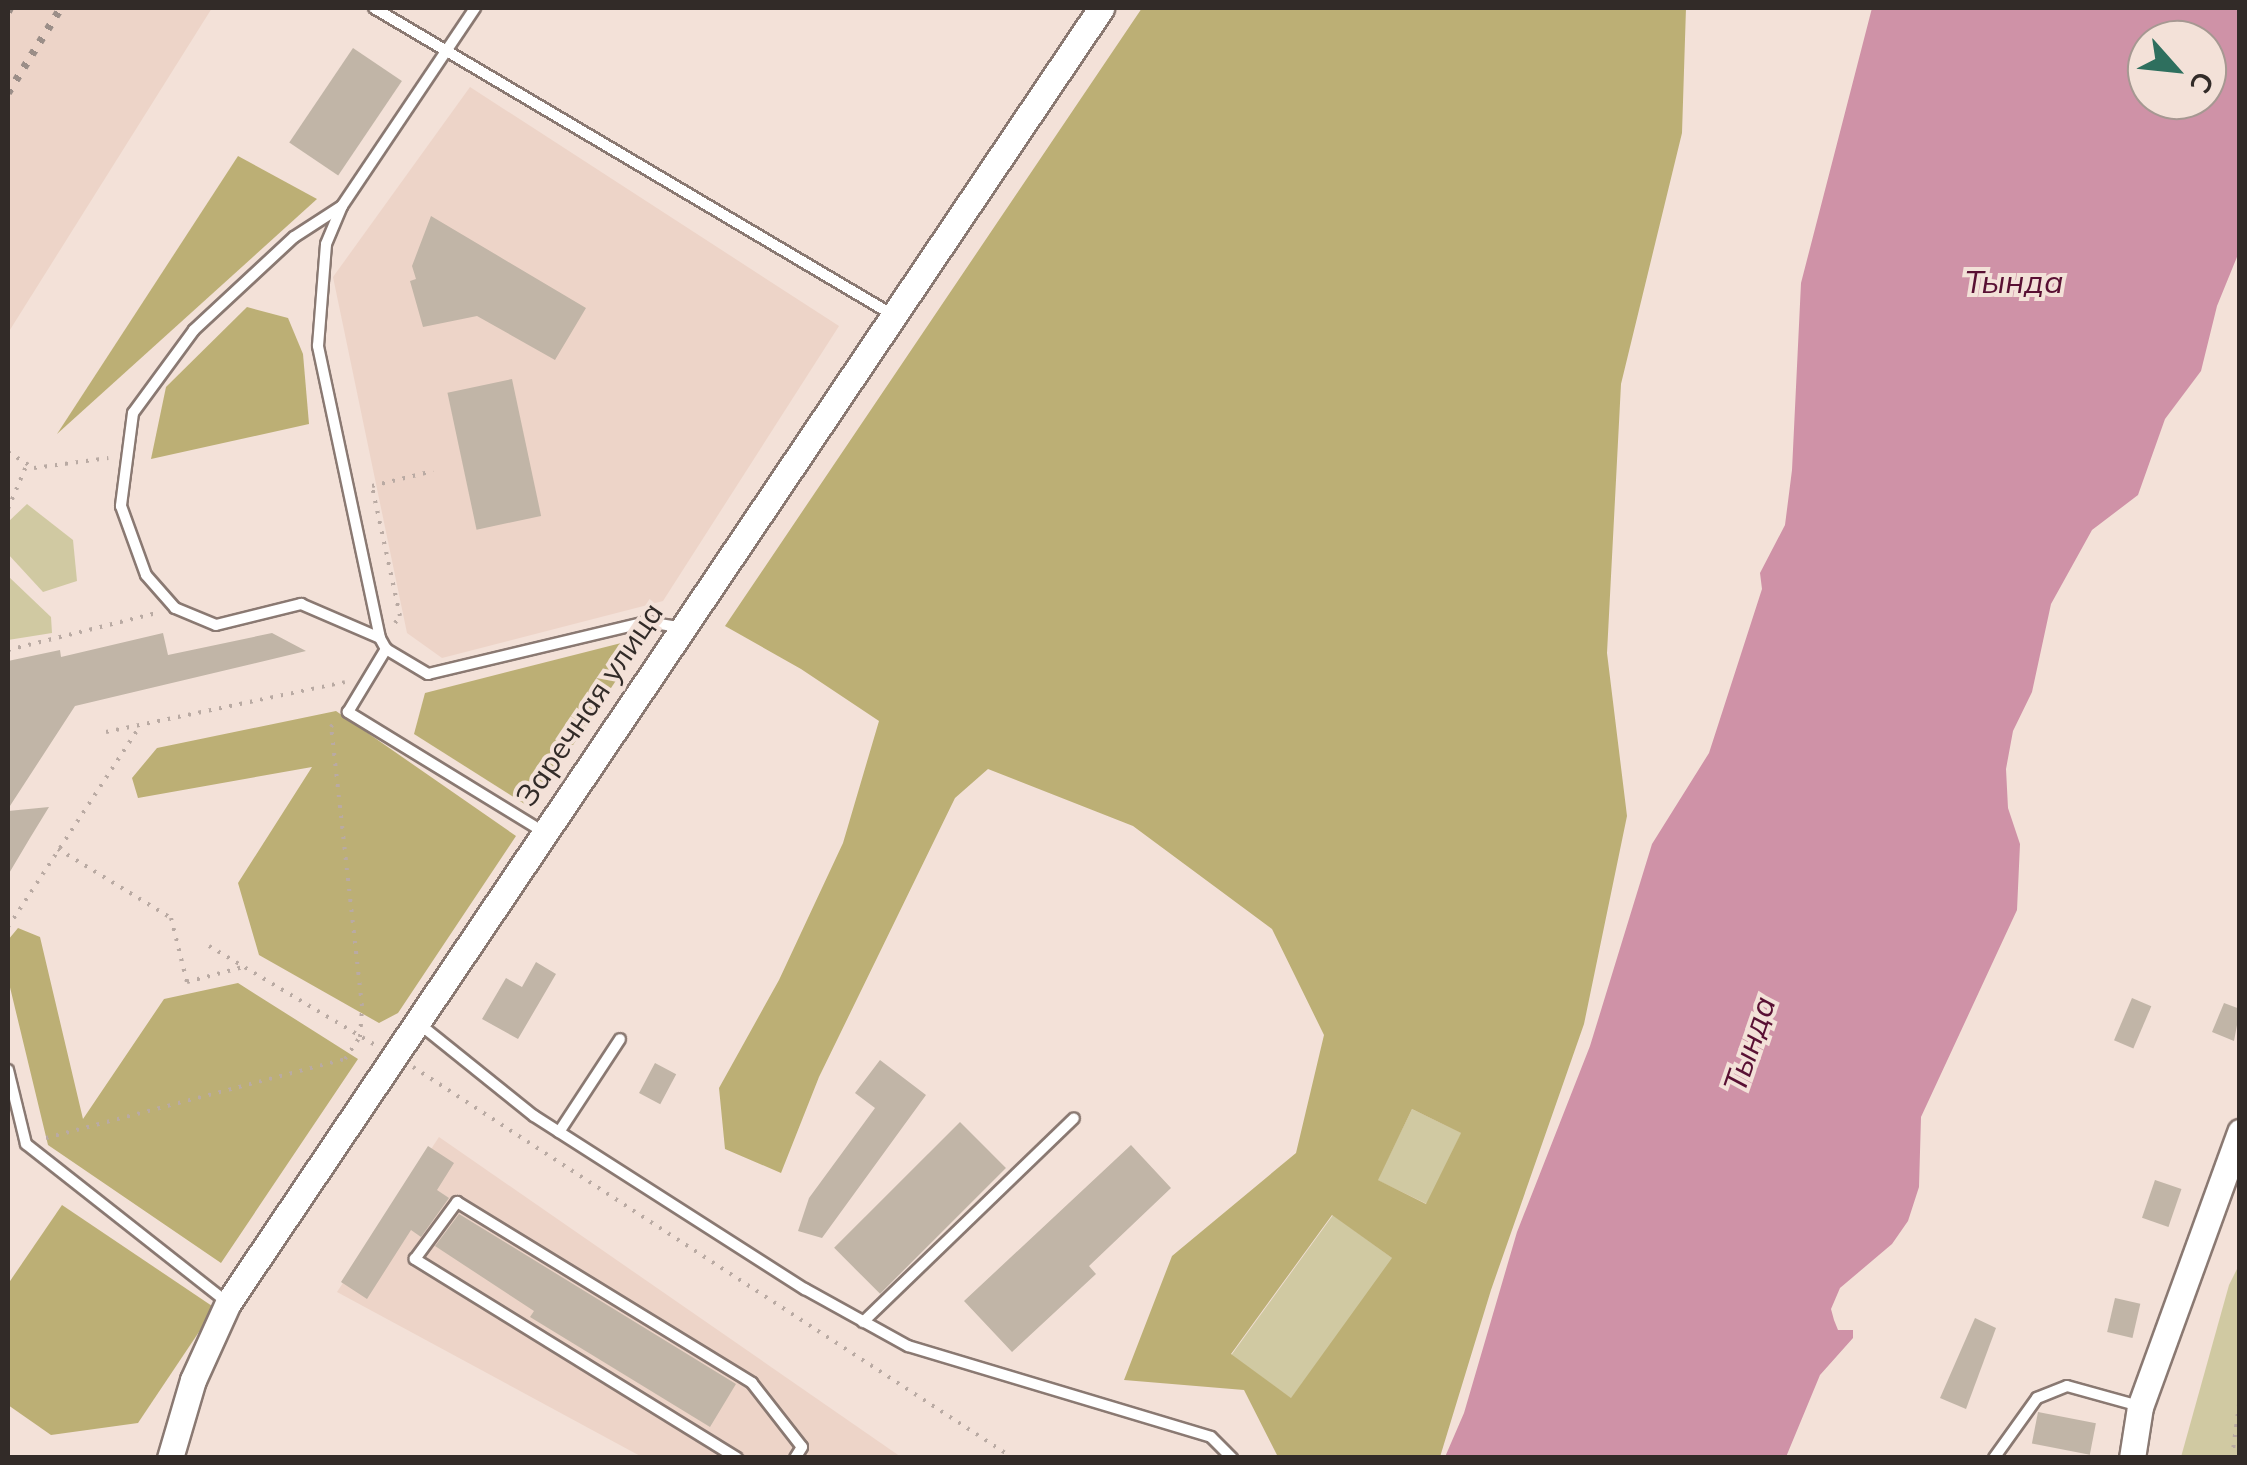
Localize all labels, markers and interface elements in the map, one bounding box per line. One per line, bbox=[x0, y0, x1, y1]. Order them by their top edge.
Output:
north arrow bbox=[2127, 20, 2227, 120]
text: С bbox=[2182, 66, 2222, 99]
water label: Тында bbox=[1965, 262, 2063, 300]
street label: Заречная улица bbox=[508, 595, 670, 813]
water label: Тында bbox=[1715, 991, 1783, 1097]

